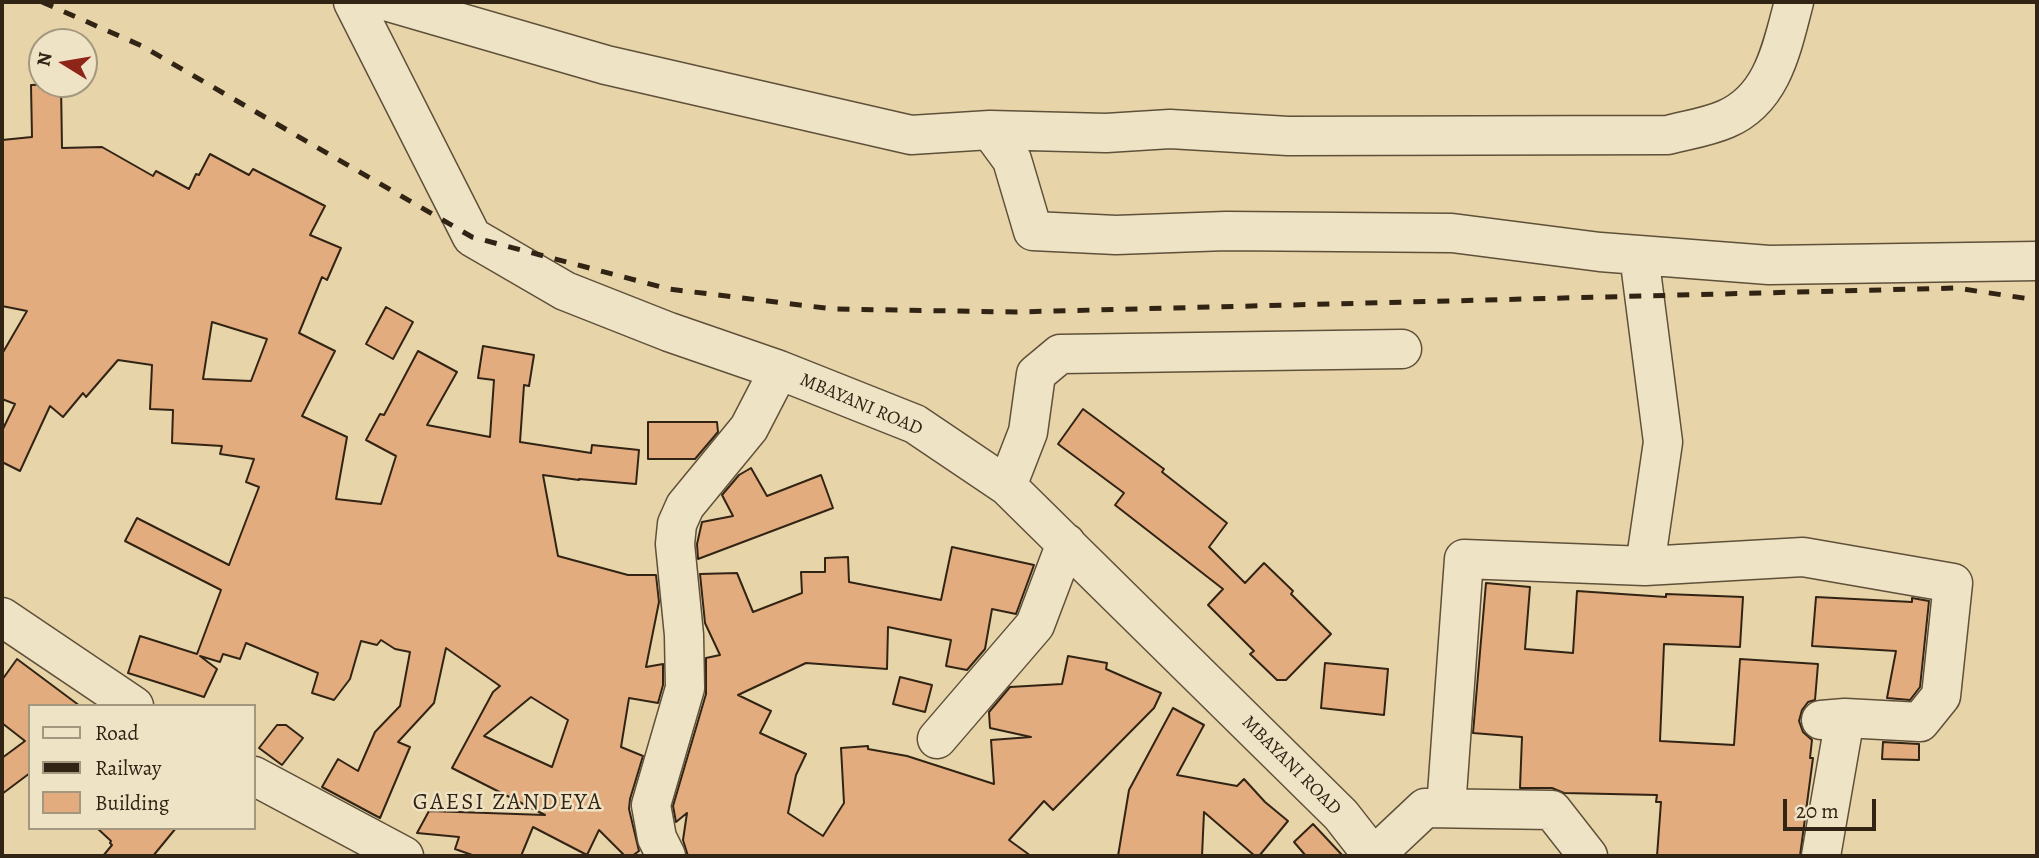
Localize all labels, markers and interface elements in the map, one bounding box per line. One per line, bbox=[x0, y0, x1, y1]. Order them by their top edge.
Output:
north arrow bbox=[28, 28, 98, 98]
text: N bbox=[30, 50, 58, 69]
street label: MBAYANI ROAD bbox=[796, 369, 926, 441]
legend bbox=[28, 704, 256, 830]
street label: MBAYANI ROAD bbox=[1236, 711, 1346, 821]
text: Road bbox=[95, 719, 139, 747]
text: Railway bbox=[95, 754, 161, 782]
scale bar bbox=[1787, 784, 1880, 828]
text: Building bbox=[95, 789, 169, 817]
district label: GAESI ZANDEYA bbox=[414, 789, 602, 817]
text: 20 m bbox=[1796, 797, 1839, 825]

